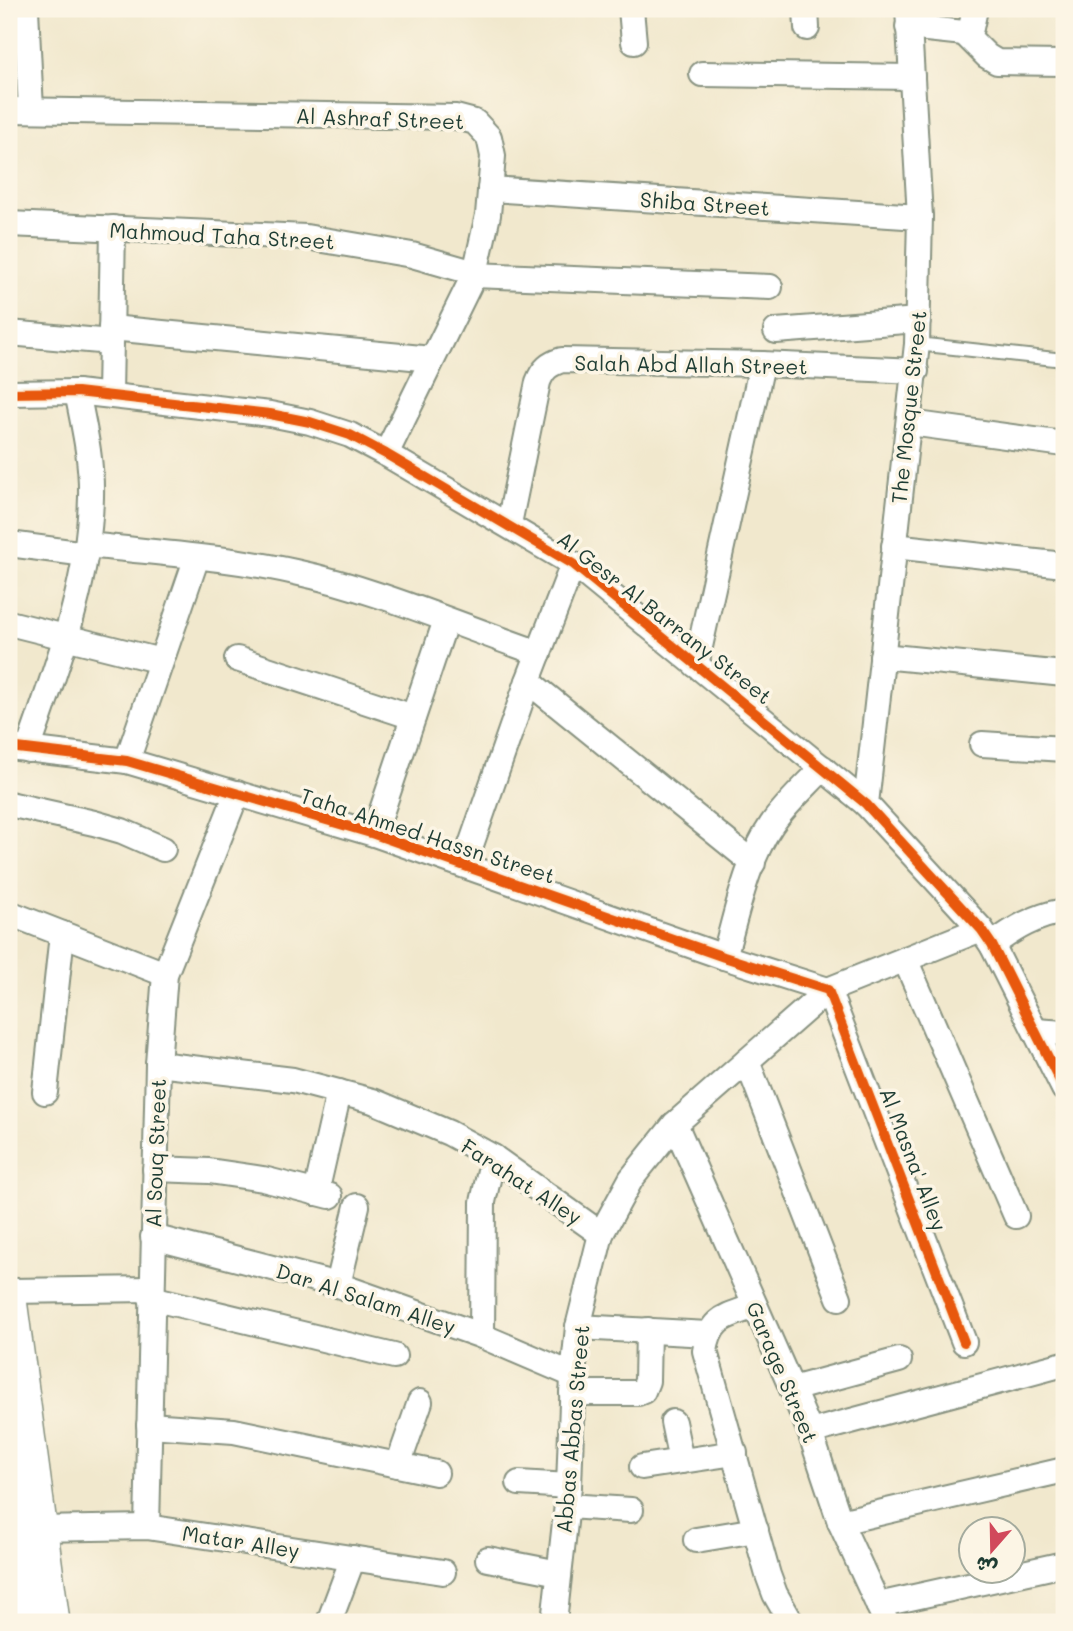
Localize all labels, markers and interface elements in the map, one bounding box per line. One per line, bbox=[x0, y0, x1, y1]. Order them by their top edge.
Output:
street label: Al Ashraf Street bbox=[295, 102, 465, 134]
street label: Shiba Street bbox=[639, 185, 771, 221]
street label: Mahmoud Taha Street bbox=[109, 216, 335, 254]
street label: The Mosque Street bbox=[884, 309, 932, 505]
street label: Salah Abd Allah Street bbox=[574, 348, 808, 380]
street label: Al Gesr Al Barrany Street bbox=[552, 525, 778, 709]
street label: Taha Ahmed Hassn Street bbox=[297, 781, 559, 889]
street label: Al Souq Street bbox=[139, 1078, 171, 1228]
street label: Al Masna' Alley bbox=[874, 1083, 954, 1235]
street label: Farahat Alley bbox=[457, 1132, 587, 1230]
street label: Dar Al Salam Alley bbox=[273, 1256, 459, 1340]
street label: Garage Street bbox=[741, 1297, 825, 1447]
street label: Abbas Abbas Street bbox=[549, 1324, 595, 1534]
north arrow bbox=[958, 1516, 1028, 1586]
street label: Matar Alley bbox=[180, 1518, 302, 1564]
text: ش bbox=[972, 1551, 1000, 1582]

